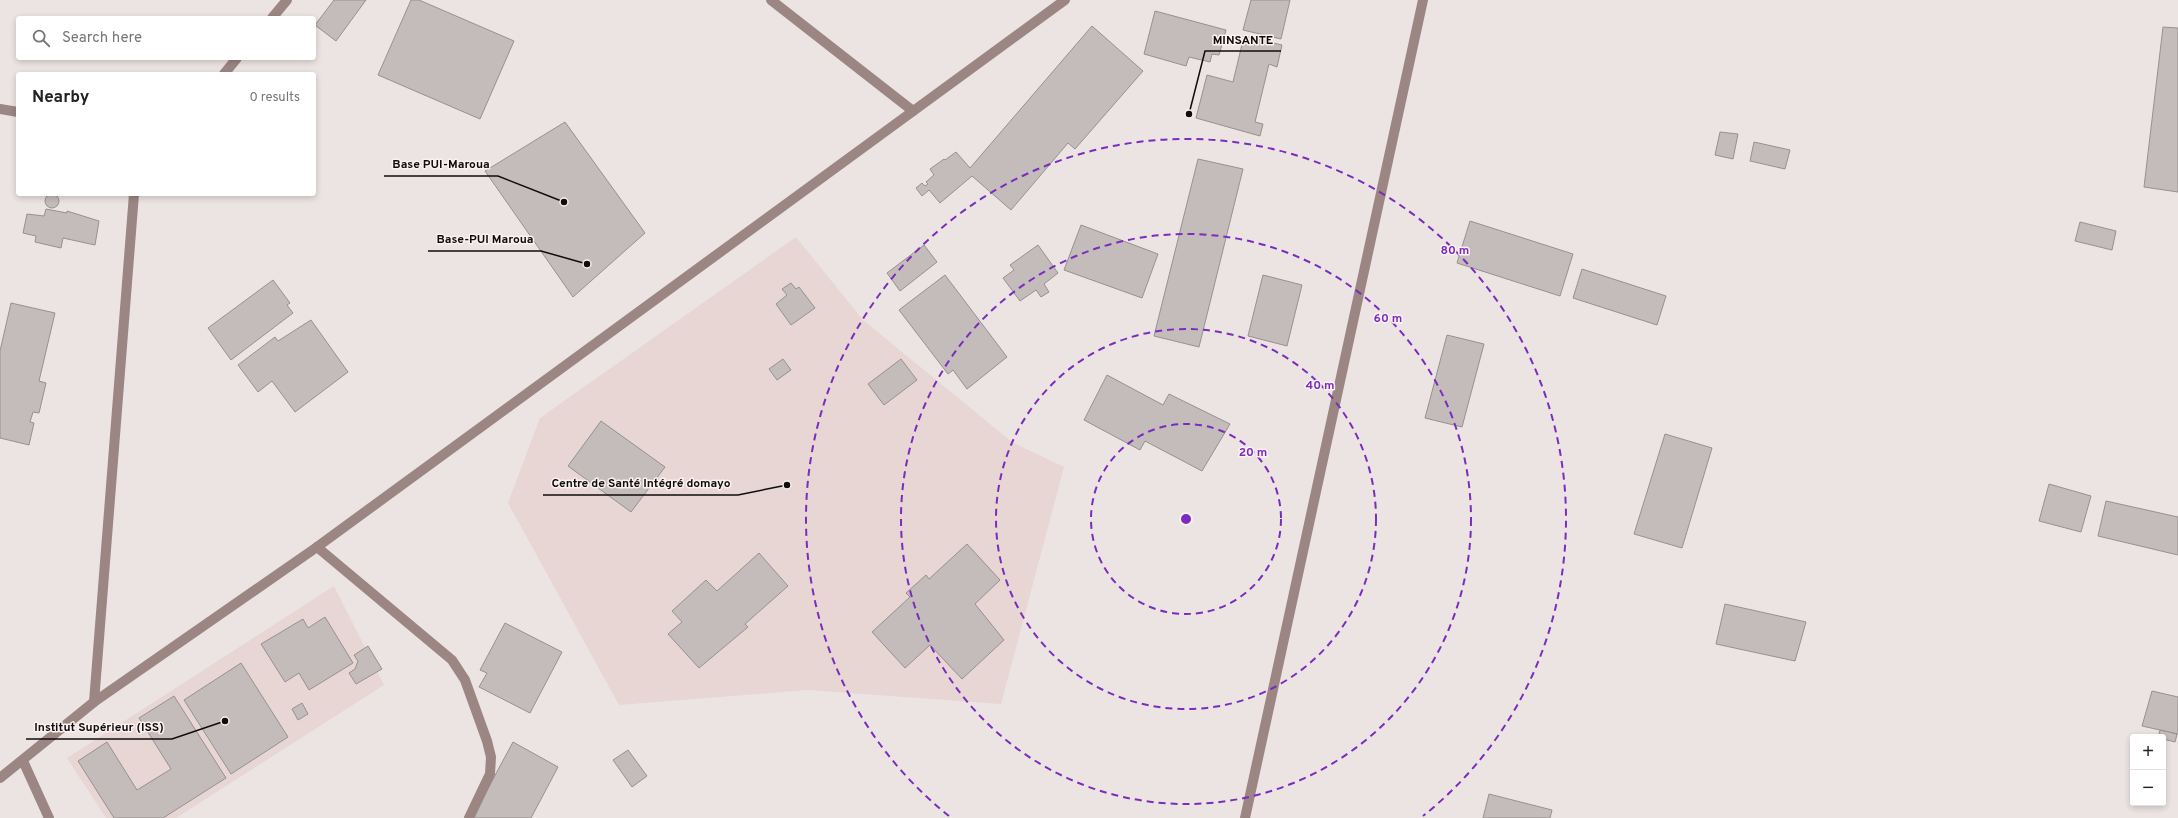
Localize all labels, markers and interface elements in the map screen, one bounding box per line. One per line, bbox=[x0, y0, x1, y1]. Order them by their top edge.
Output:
search box bbox=[16, 16, 316, 60]
icon: search bbox=[30, 27, 52, 49]
callout: MINSANTE bbox=[1205, 27, 1281, 51]
text: Search here bbox=[62, 29, 142, 48]
text: MINSANTE bbox=[1213, 33, 1273, 49]
text: Nearby bbox=[32, 87, 89, 109]
text: 0 results bbox=[249, 90, 300, 106]
callout: Base PUI-Maroua bbox=[384, 152, 498, 176]
text: Base PUI-Maroua bbox=[392, 157, 490, 173]
callout: Base-PUI Maroua bbox=[428, 227, 541, 251]
text: Base-PUI Maroua bbox=[437, 232, 534, 248]
text: 80 m bbox=[1441, 243, 1469, 259]
text: 60 m bbox=[1374, 311, 1402, 327]
text: 40 m bbox=[1305, 378, 1335, 394]
text: 20 m bbox=[1239, 445, 1267, 461]
callout: Centre de Santé Intégré domayo bbox=[543, 471, 738, 495]
text: Centre de Santé Intégré domayo bbox=[551, 476, 731, 492]
centre of rings bbox=[1179, 512, 1193, 526]
callout: Institut Supérieur (ISS) bbox=[26, 715, 172, 739]
text: Institut Supérieur (ISS) bbox=[34, 720, 164, 736]
map controls bbox=[2130, 734, 2166, 806]
button: + bbox=[2130, 734, 2166, 770]
button: − bbox=[2130, 770, 2166, 806]

